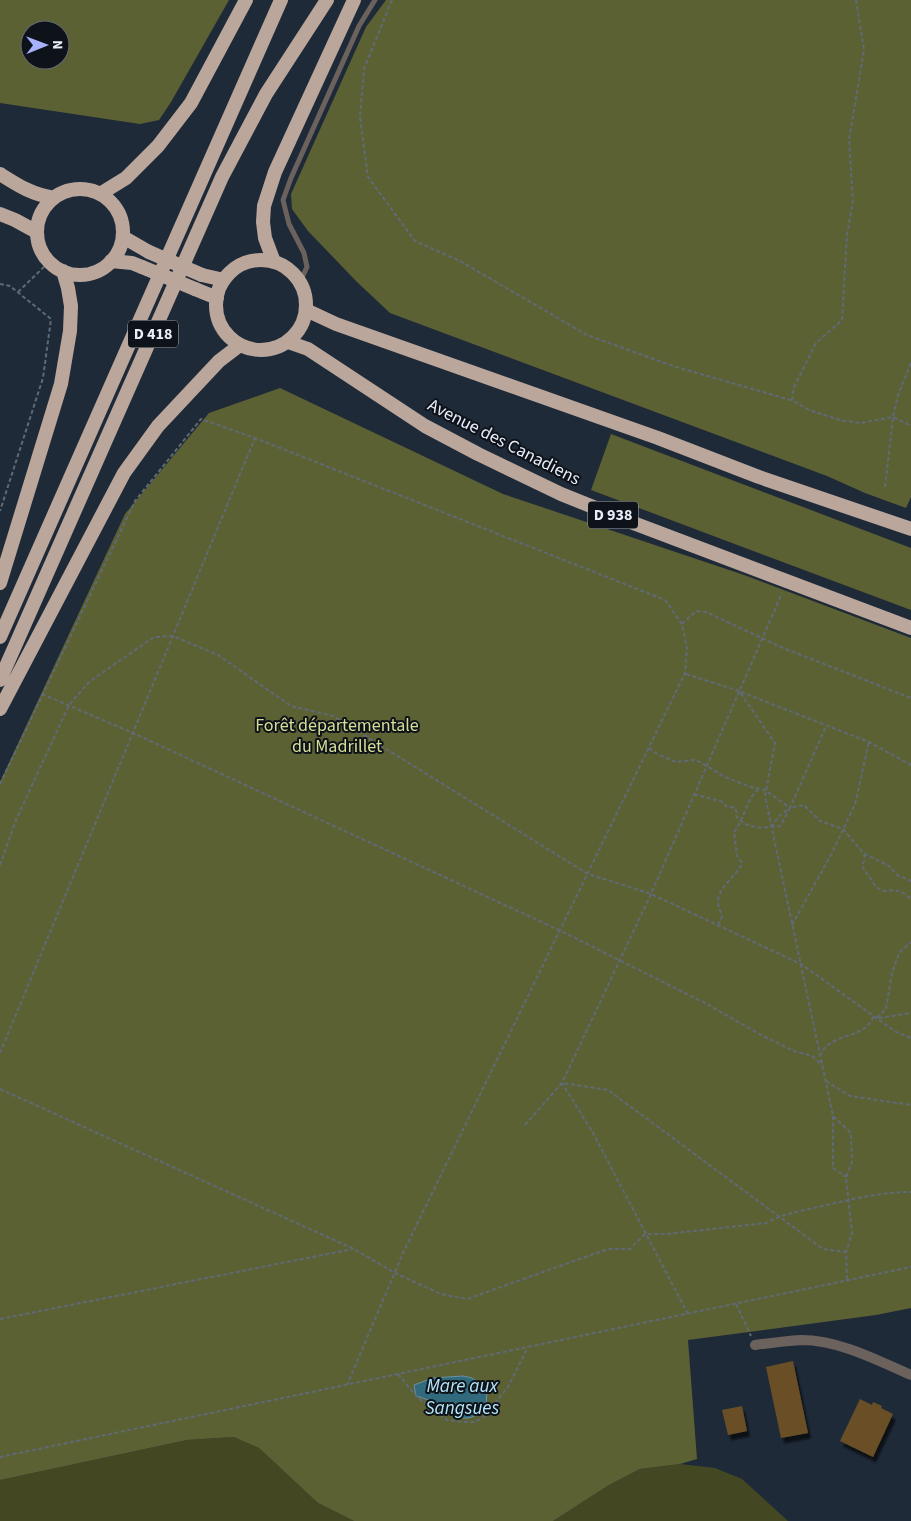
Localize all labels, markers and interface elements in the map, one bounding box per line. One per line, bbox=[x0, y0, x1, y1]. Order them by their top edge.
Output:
north arrow bbox=[20, 20, 70, 70]
text: N bbox=[47, 40, 67, 50]
road number: D 418 bbox=[128, 320, 178, 348]
street label: Avenue des Canadiens bbox=[423, 393, 585, 491]
road number: D 938 bbox=[588, 502, 638, 528]
park label: Forêt départementale du Madrillet bbox=[255, 713, 419, 759]
water label: Mare aux Sangsues bbox=[425, 1373, 499, 1422]

